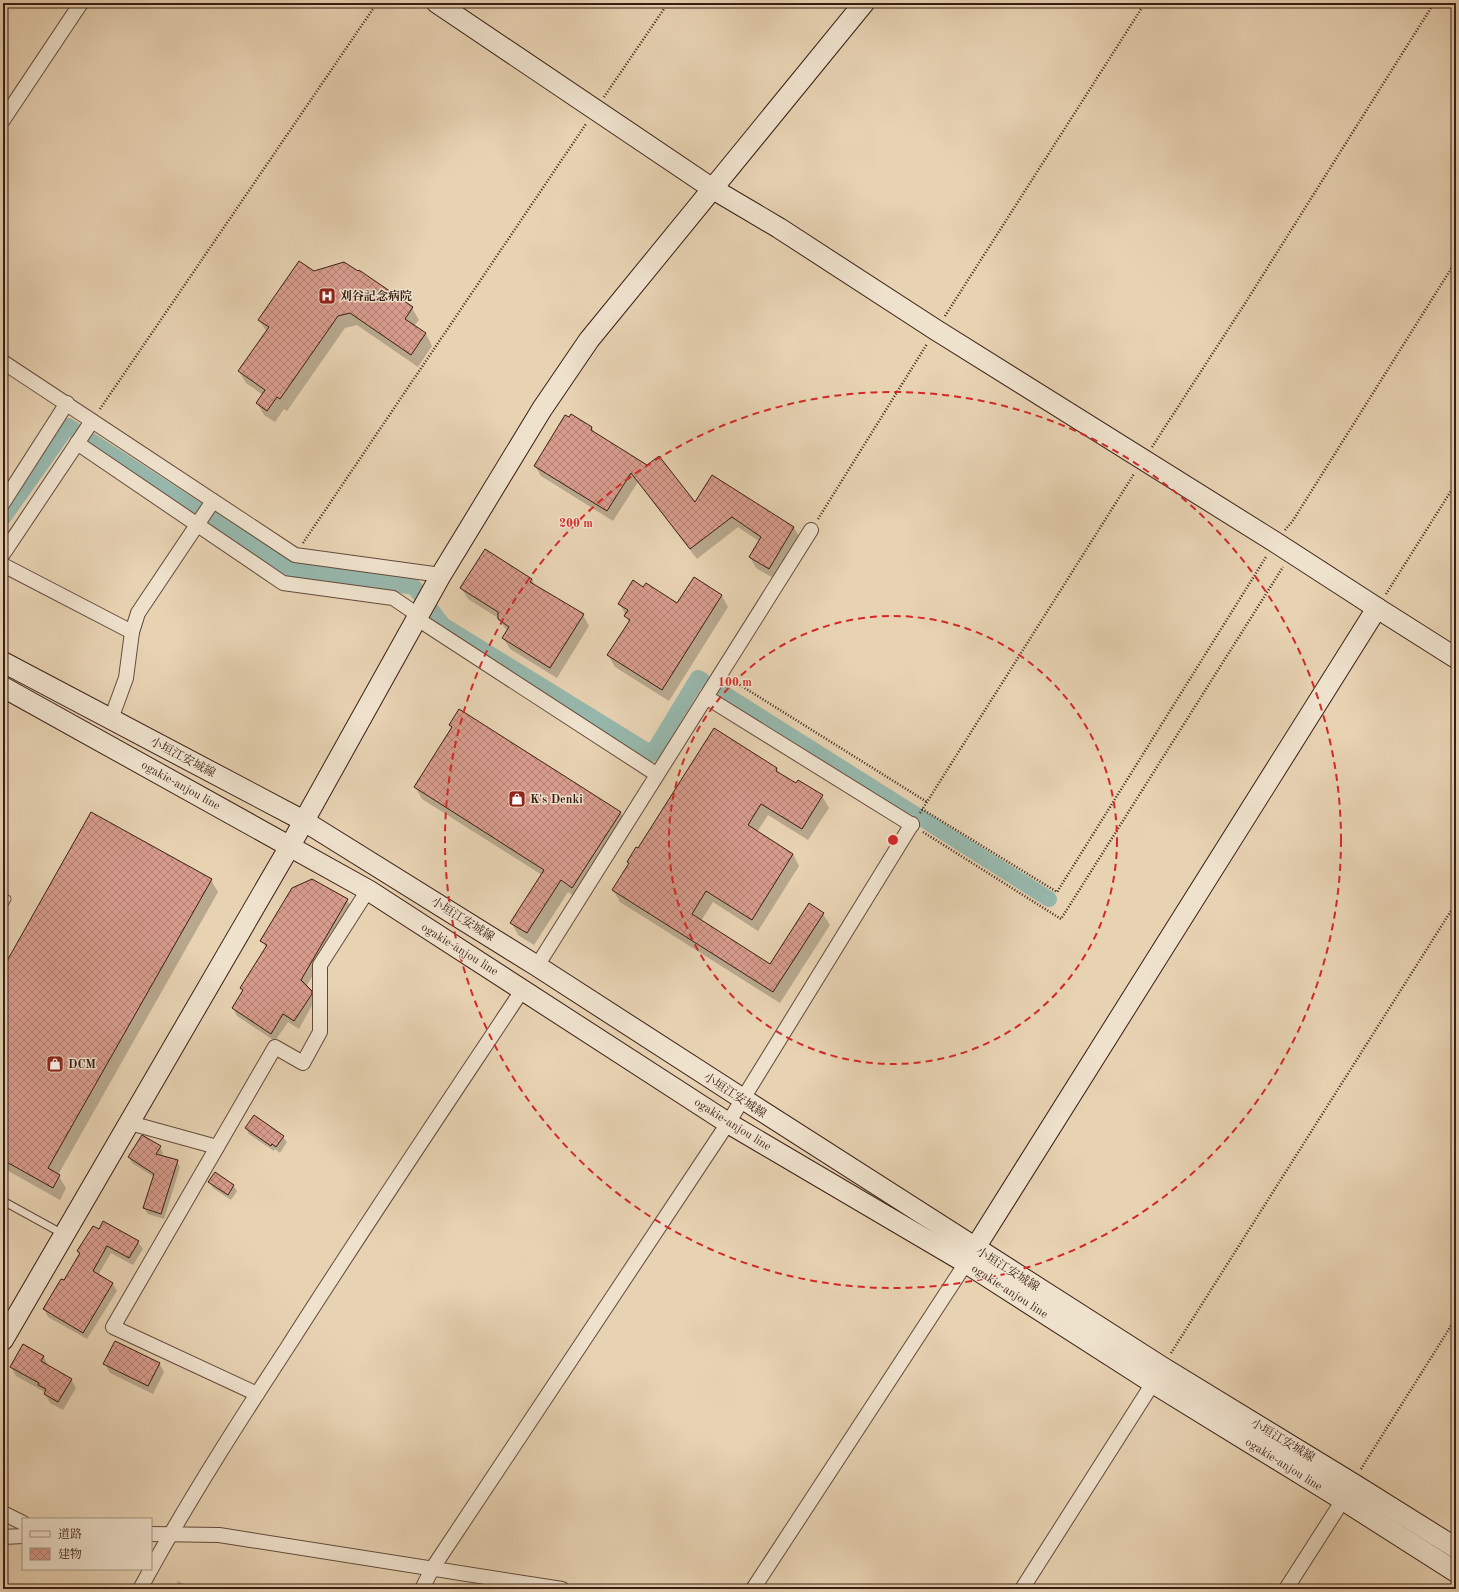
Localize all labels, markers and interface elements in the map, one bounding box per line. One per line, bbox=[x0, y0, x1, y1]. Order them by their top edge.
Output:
hospital icon: 刈谷記念病院 bbox=[317, 286, 337, 306]
place label: 刈谷記念病院 bbox=[340, 289, 412, 303]
text: 200 m bbox=[559, 518, 593, 530]
text: 100 m bbox=[718, 677, 752, 689]
street label: 小垣江安城線 bbox=[148, 734, 218, 780]
street label: ogakie-anjou line bbox=[139, 759, 222, 813]
shop icon: K's Denki bbox=[507, 789, 527, 809]
place label: K's Denki bbox=[530, 794, 583, 806]
centre of rings bbox=[886, 833, 900, 847]
street label: 小垣江安城線 bbox=[429, 894, 497, 944]
street label: ogakie-anjou line bbox=[419, 921, 500, 979]
shop icon: DCM bbox=[45, 1054, 65, 1074]
place label: DCM bbox=[68, 1059, 96, 1071]
street label: 小垣江安城線 bbox=[701, 1070, 769, 1120]
street label: ogakie-anjou line bbox=[692, 1096, 773, 1154]
street label: 小垣江安城線 bbox=[974, 1244, 1042, 1294]
street label: ogakie-anjou line bbox=[969, 1263, 1050, 1321]
street label: 小垣江安城線 bbox=[1249, 1415, 1317, 1465]
street label: ogakie-anjou line bbox=[1243, 1436, 1324, 1494]
legend bbox=[22, 1518, 152, 1570]
text: 道路 bbox=[58, 1527, 82, 1541]
text: 建物 bbox=[58, 1547, 82, 1561]

